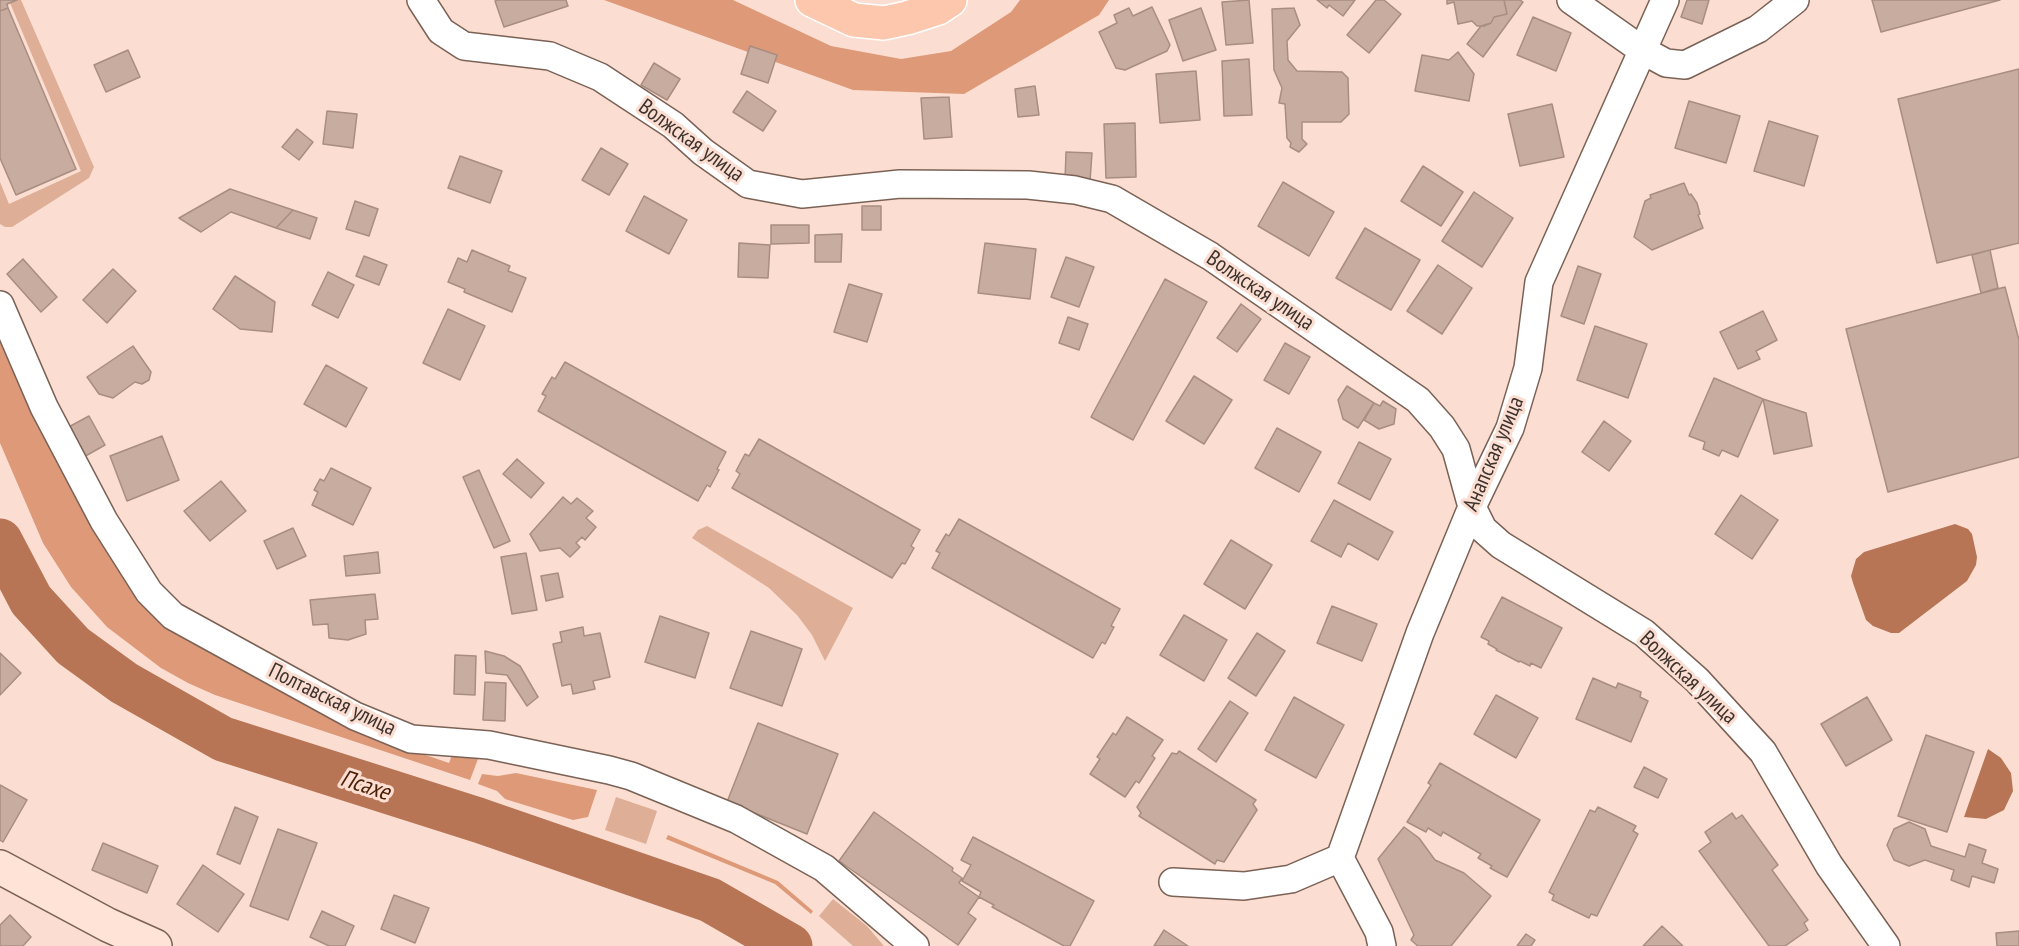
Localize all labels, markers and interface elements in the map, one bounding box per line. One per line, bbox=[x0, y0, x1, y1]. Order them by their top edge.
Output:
street label: Волжская улица bbox=[633, 94, 749, 188]
street label: Волжская улица bbox=[1201, 245, 1319, 337]
street label: Анапская улица bbox=[1458, 393, 1530, 515]
street label: Волжская улица bbox=[1634, 626, 1742, 730]
street label: Полтавская улица bbox=[264, 658, 400, 742]
water label: Псахе bbox=[337, 765, 393, 807]

